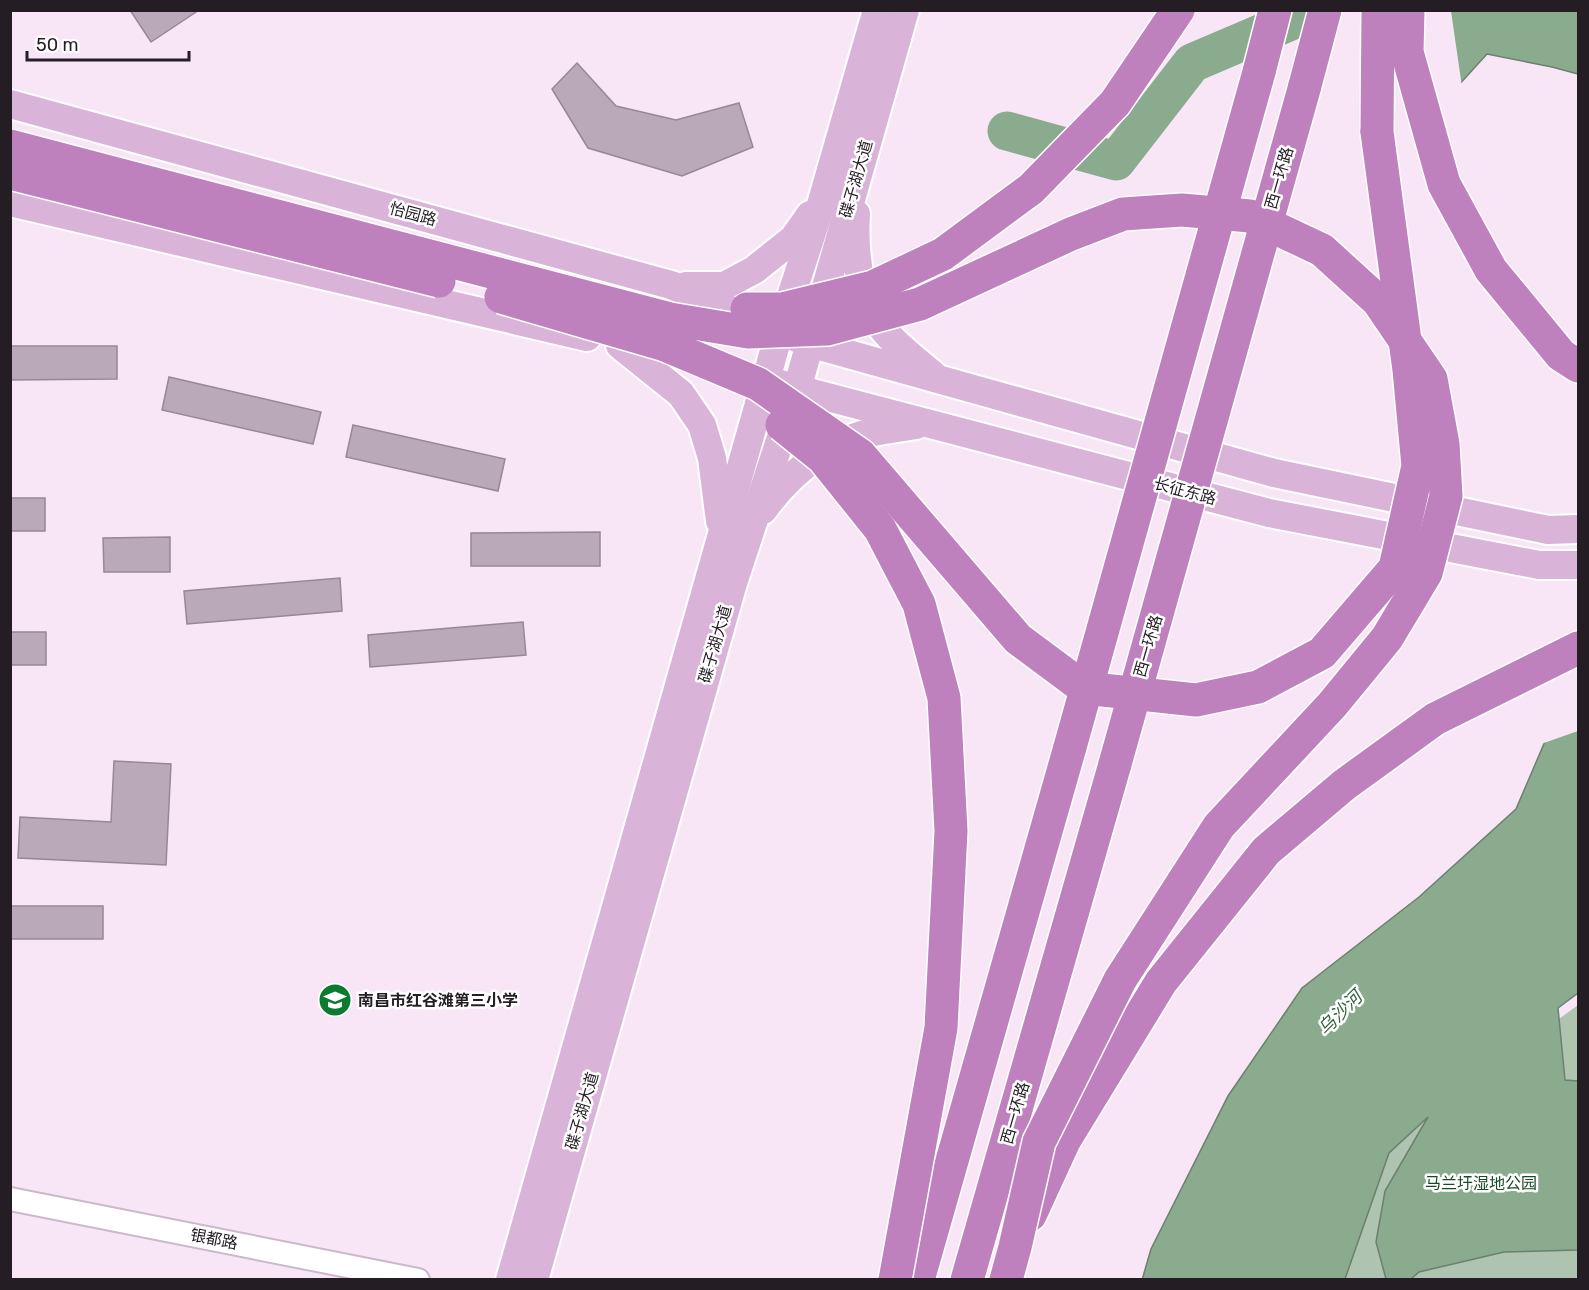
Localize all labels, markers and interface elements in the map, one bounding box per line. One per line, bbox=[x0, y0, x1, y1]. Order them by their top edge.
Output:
scale bar bbox=[27, 24, 189, 62]
text: 50 m bbox=[36, 34, 79, 56]
street label: 碟子湖大道 bbox=[836, 138, 876, 220]
street label: 西一环路 bbox=[1261, 145, 1297, 211]
street label: 怡园路 bbox=[387, 199, 439, 229]
street label: 长征东路 bbox=[1152, 474, 1218, 508]
street label: 碟子湖大道 bbox=[695, 603, 735, 685]
street label: 西一环路 bbox=[1130, 613, 1166, 679]
school or university icon: 南昌市红谷滩第三小学 bbox=[317, 982, 353, 1018]
water label: 乌沙河 bbox=[1313, 984, 1369, 1040]
place label: 南昌市红谷滩第三小学 bbox=[358, 991, 518, 1010]
street label: 碟子湖大道 bbox=[562, 1070, 602, 1152]
street label: 西一环路 bbox=[997, 1080, 1033, 1146]
park label: 马兰圩湿地公园 bbox=[1425, 1174, 1537, 1193]
street label: 银都路 bbox=[189, 1225, 239, 1253]

